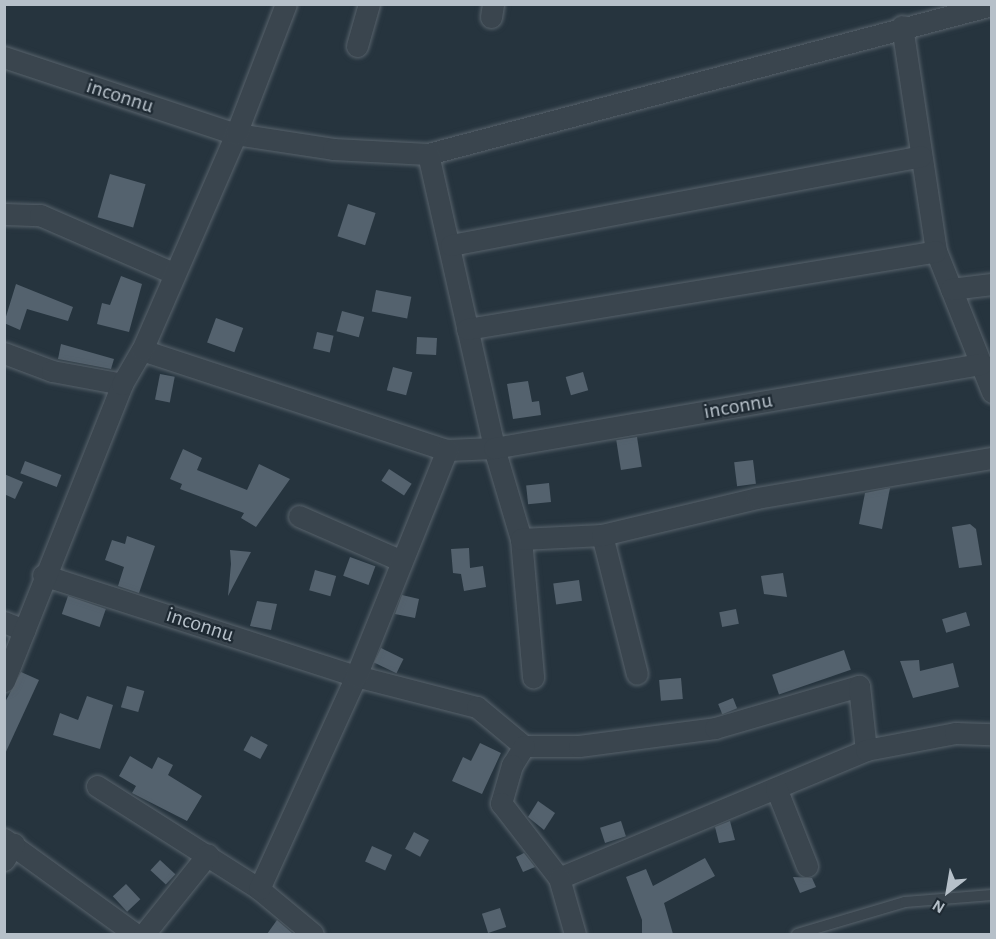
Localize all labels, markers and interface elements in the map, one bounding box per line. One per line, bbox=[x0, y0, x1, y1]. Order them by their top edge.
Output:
street label: inconnu bbox=[83, 73, 157, 119]
street label: inconnu bbox=[702, 387, 774, 425]
street label: inconnu bbox=[163, 602, 237, 648]
north arrow bbox=[918, 861, 978, 921]
text: N bbox=[930, 897, 948, 916]

